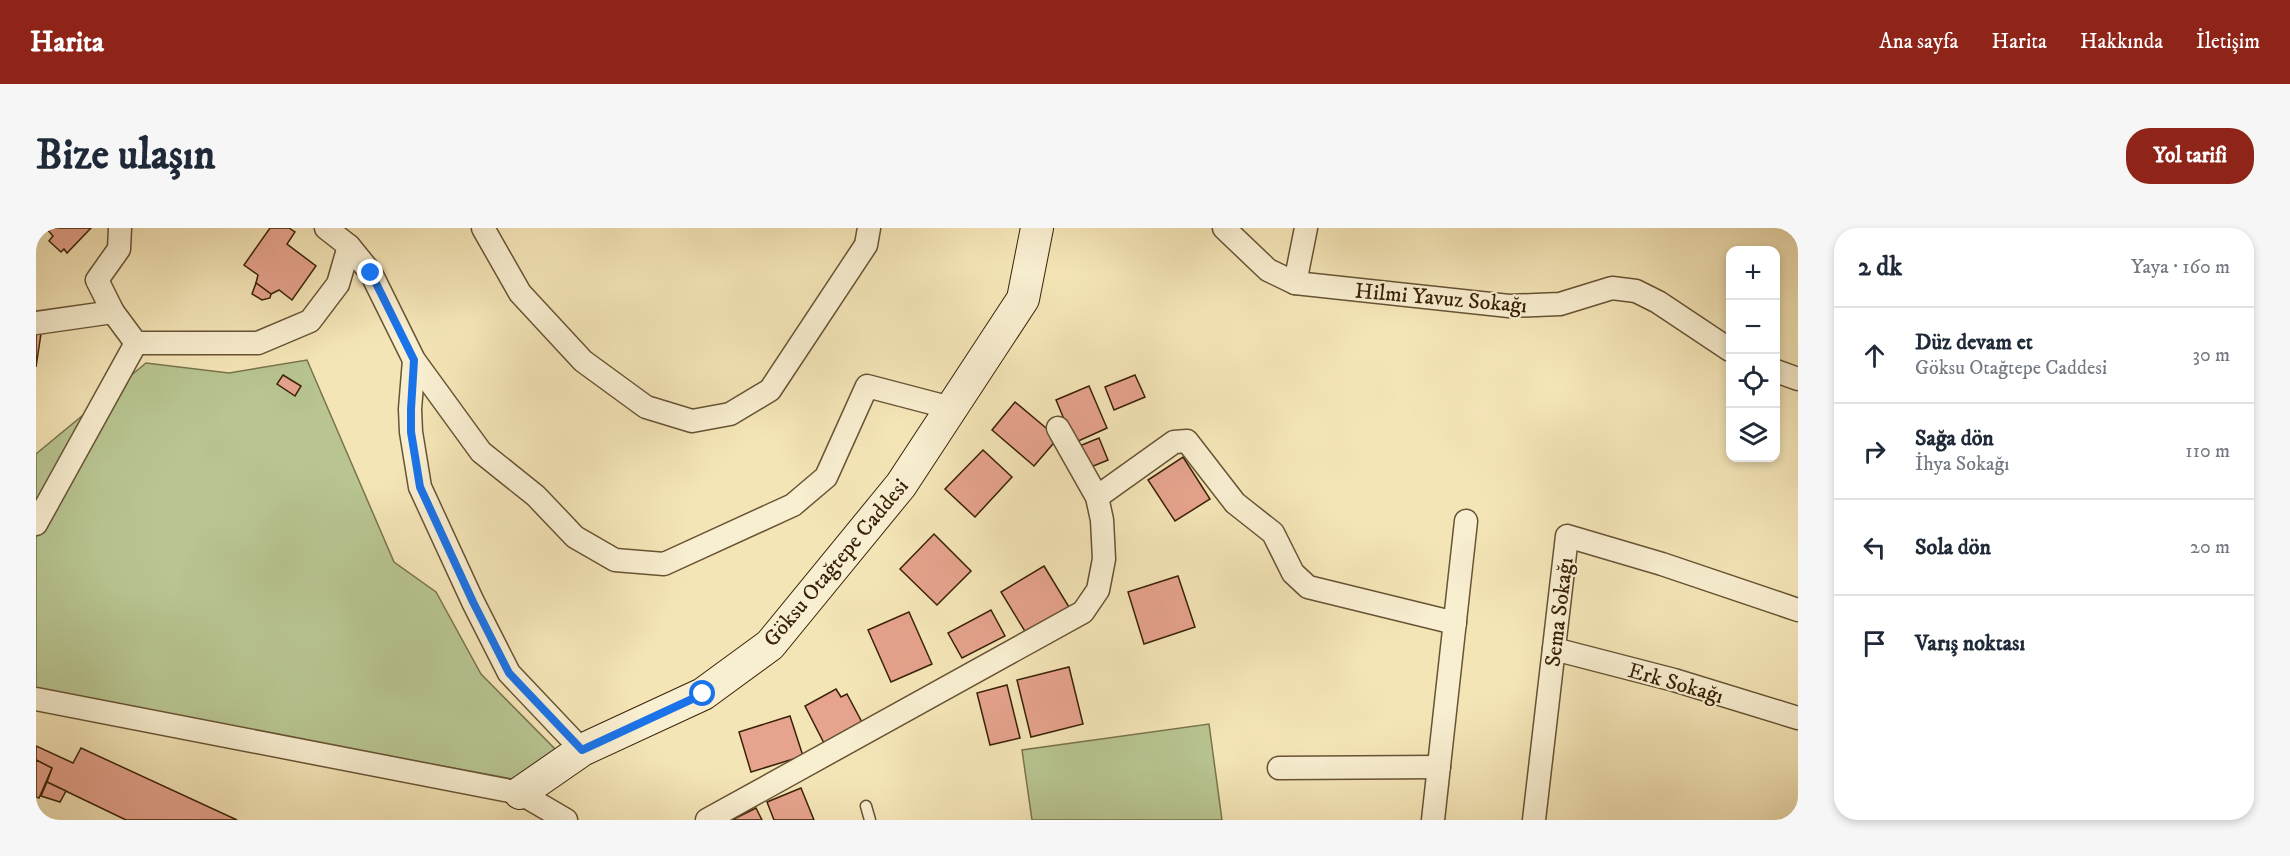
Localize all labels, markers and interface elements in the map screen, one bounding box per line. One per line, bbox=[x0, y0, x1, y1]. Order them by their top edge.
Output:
text: Harita bbox=[30, 25, 104, 60]
text: Ana sayfa bbox=[1879, 29, 1959, 55]
text: Harita bbox=[1992, 29, 2047, 55]
text: Hakkında bbox=[2080, 29, 2163, 55]
text: İletişim bbox=[2196, 29, 2260, 55]
button: Yol tarifi bbox=[2126, 128, 2254, 184]
text: Bize ulaşın bbox=[36, 130, 216, 182]
map controls bbox=[1726, 246, 1780, 462]
button: + bbox=[1726, 246, 1780, 300]
text: 2 dk bbox=[1858, 251, 1902, 284]
text: Yaya · 160 m bbox=[2131, 255, 2230, 280]
route end bbox=[357, 259, 383, 285]
street label: Hilmi Yavuz Sokağı bbox=[1354, 278, 1528, 319]
button: − bbox=[1726, 300, 1780, 354]
text: Düz devam et bbox=[1915, 329, 2033, 356]
icon: ahead bbox=[1858, 339, 1891, 372]
text: 30 m bbox=[2192, 343, 2230, 368]
button: locate bbox=[1726, 354, 1780, 408]
text: Göksu Otağtepe Caddesi bbox=[1915, 356, 2107, 381]
button: layers bbox=[1726, 408, 1780, 462]
text: Sağa dön bbox=[1915, 425, 1994, 452]
icon: right bbox=[1858, 435, 1891, 468]
text: 110 m bbox=[2185, 439, 2230, 464]
text: İhya Sokağı bbox=[1915, 452, 2009, 477]
street label: Göksu Otağtepe Caddesi bbox=[758, 473, 914, 653]
icon: left bbox=[1858, 531, 1891, 564]
text: Sola dön bbox=[1915, 534, 1991, 561]
text: 20 m bbox=[2190, 535, 2230, 560]
street label: Sema Sokağı bbox=[1539, 556, 1580, 668]
icon: arrive bbox=[1858, 627, 1891, 660]
text: Varış noktası bbox=[1915, 630, 2025, 657]
street label: Erk Sokağı bbox=[1625, 657, 1726, 710]
route start bbox=[689, 680, 715, 706]

